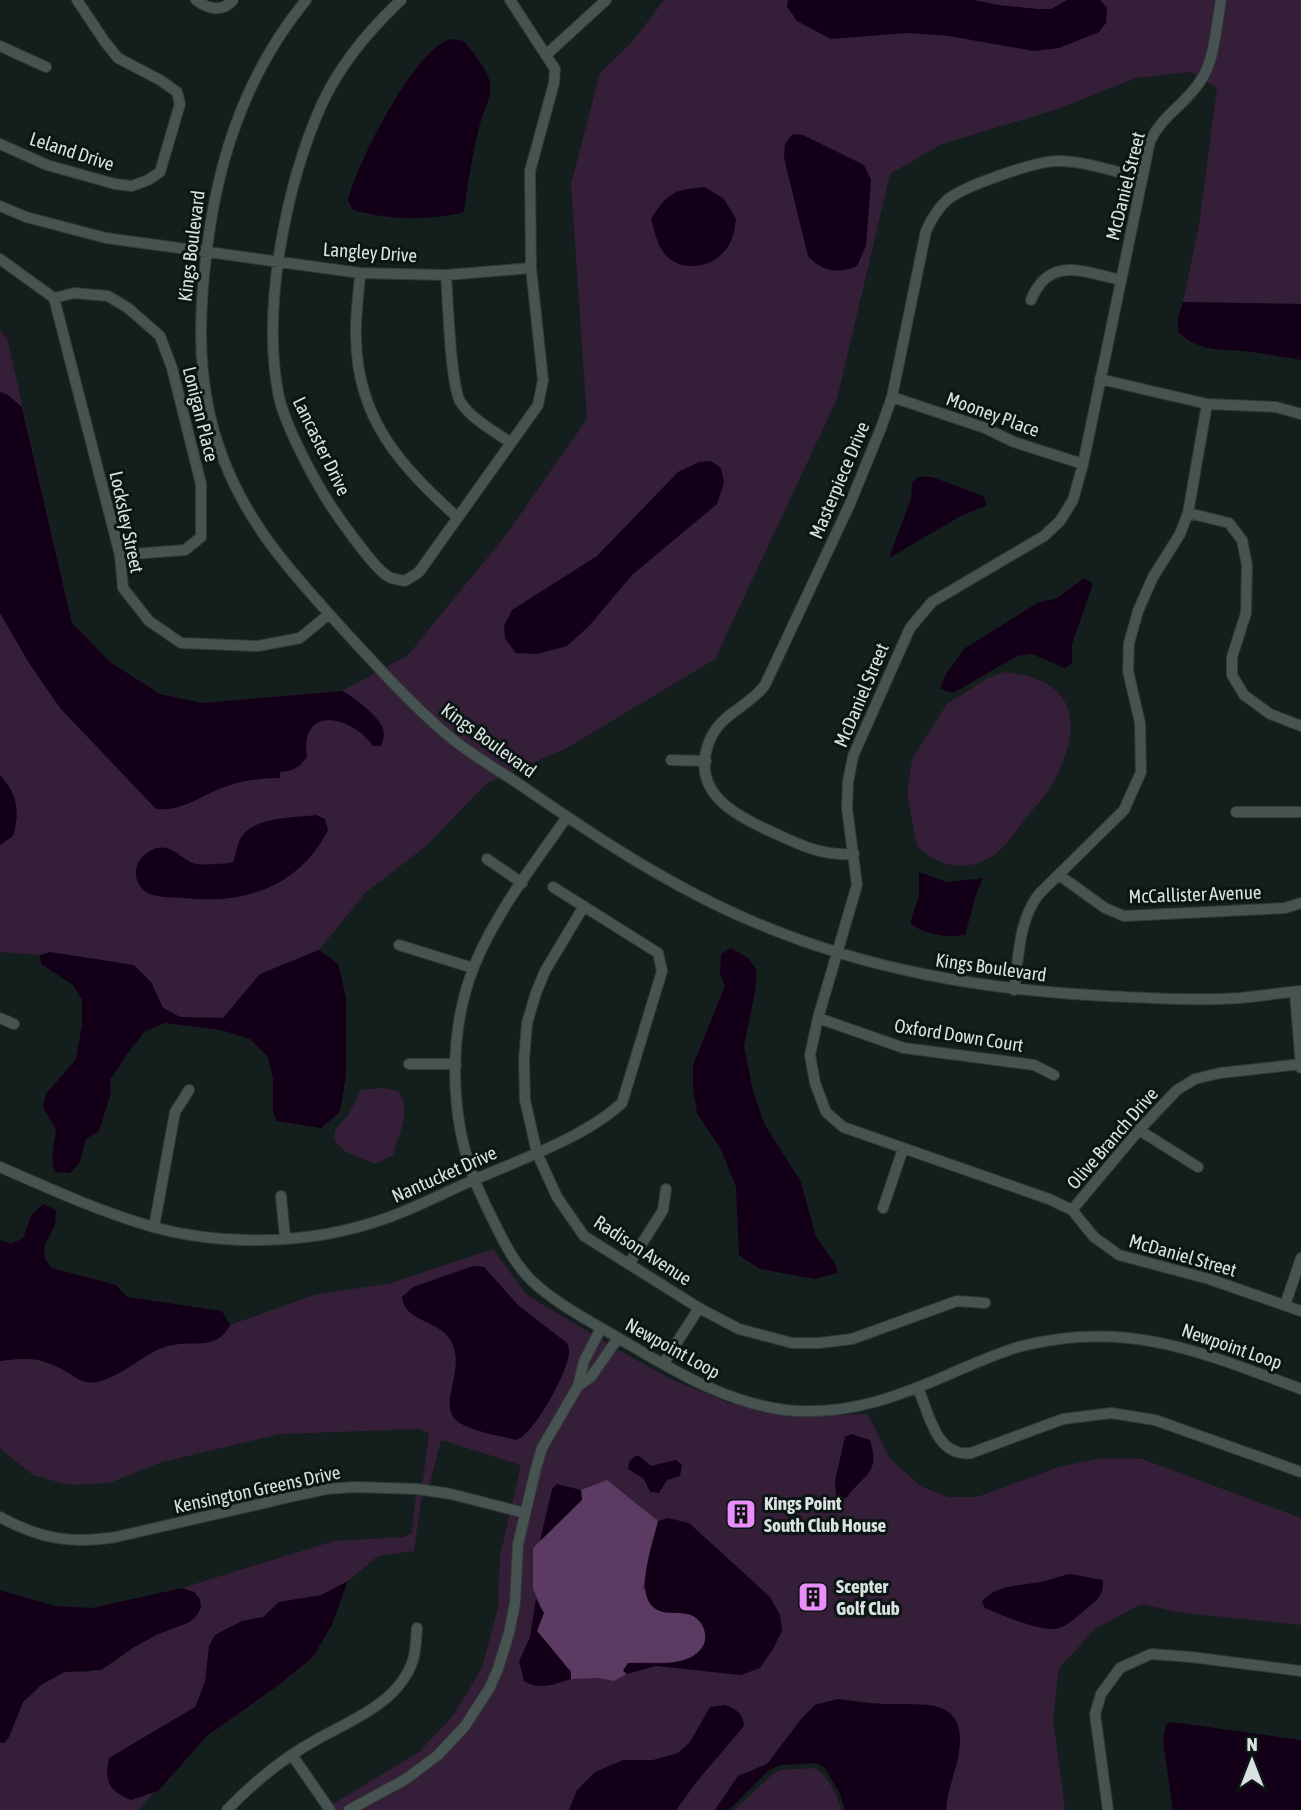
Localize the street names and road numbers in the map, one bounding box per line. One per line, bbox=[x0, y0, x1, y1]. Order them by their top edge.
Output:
street label: Leland Drive bbox=[27, 127, 117, 175]
street label: McDaniel Street bbox=[1101, 130, 1149, 242]
street label: Kings Boulevard bbox=[173, 189, 209, 303]
street label: Langley Drive bbox=[322, 238, 418, 266]
street label: Lonigan Place bbox=[179, 364, 223, 464]
street label: Mooney Place bbox=[943, 387, 1043, 441]
street label: Lancaster Drive bbox=[289, 393, 355, 499]
street label: Masterpiece Drive bbox=[804, 418, 874, 542]
street label: Locksley Street bbox=[105, 469, 149, 575]
street label: McDaniel Street bbox=[829, 640, 893, 750]
street label: Kings Boulevard bbox=[437, 698, 541, 782]
street label: McCallister Avenue bbox=[1128, 881, 1262, 907]
street label: Kings Boulevard bbox=[934, 948, 1048, 986]
street label: Oxford Down Court bbox=[893, 1014, 1025, 1056]
street label: Olive Branch Drive bbox=[1062, 1083, 1162, 1193]
street label: Nantucket Drive bbox=[388, 1141, 500, 1207]
street label: Radison Avenue bbox=[590, 1210, 696, 1290]
street label: McDaniel Street bbox=[1127, 1229, 1239, 1281]
street label: Newpoint Loop bbox=[622, 1313, 724, 1383]
street label: Newpoint Loop bbox=[1179, 1319, 1285, 1373]
street label: Kensington Greens Drive bbox=[172, 1461, 342, 1517]

